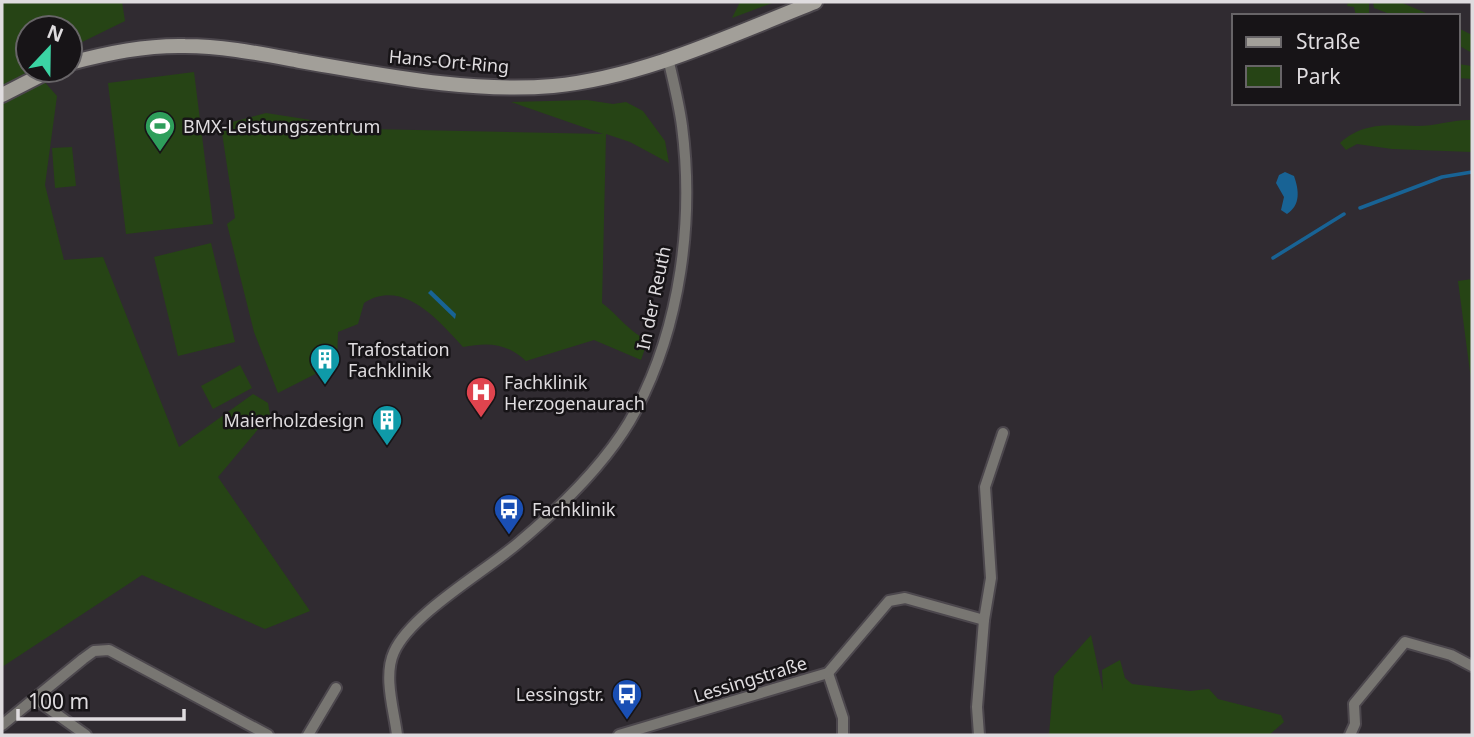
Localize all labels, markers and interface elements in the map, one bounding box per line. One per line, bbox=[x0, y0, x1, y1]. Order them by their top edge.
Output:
north arrow bbox=[14, 14, 84, 84]
legend bbox=[1232, 14, 1460, 105]
text: N bbox=[43, 18, 67, 48]
text: Straße bbox=[1296, 27, 1360, 55]
street label: Hans-Ort-Ring bbox=[388, 44, 510, 78]
text: Park bbox=[1296, 62, 1341, 90]
sports icon: BMX-Leistungszentrum bbox=[143, 109, 177, 153]
place label: BMX-Leistungszentrum bbox=[183, 114, 380, 138]
street label: In der Reuth bbox=[630, 244, 676, 352]
place label: Trafostation Fachklinik bbox=[348, 337, 450, 382]
building icon: Trafostation Fachklinik bbox=[308, 342, 342, 386]
place label: Fachklinik Herzogenaurach bbox=[504, 370, 645, 415]
hospital icon: Fachklinik Herzogenaurach bbox=[464, 375, 498, 419]
building icon: Maierholzdesign bbox=[370, 403, 404, 447]
place label: Maierholzdesign bbox=[224, 408, 364, 432]
bus stop icon: Fachklinik bbox=[492, 492, 526, 536]
place label: Fachklinik bbox=[532, 497, 616, 521]
street label: Lessingstraße bbox=[690, 650, 810, 708]
bus stop icon: Lessingstr. bbox=[610, 677, 644, 721]
scale bar bbox=[18, 678, 184, 722]
place label: Lessingstr. bbox=[516, 682, 604, 706]
text: 100 m bbox=[28, 687, 89, 715]

